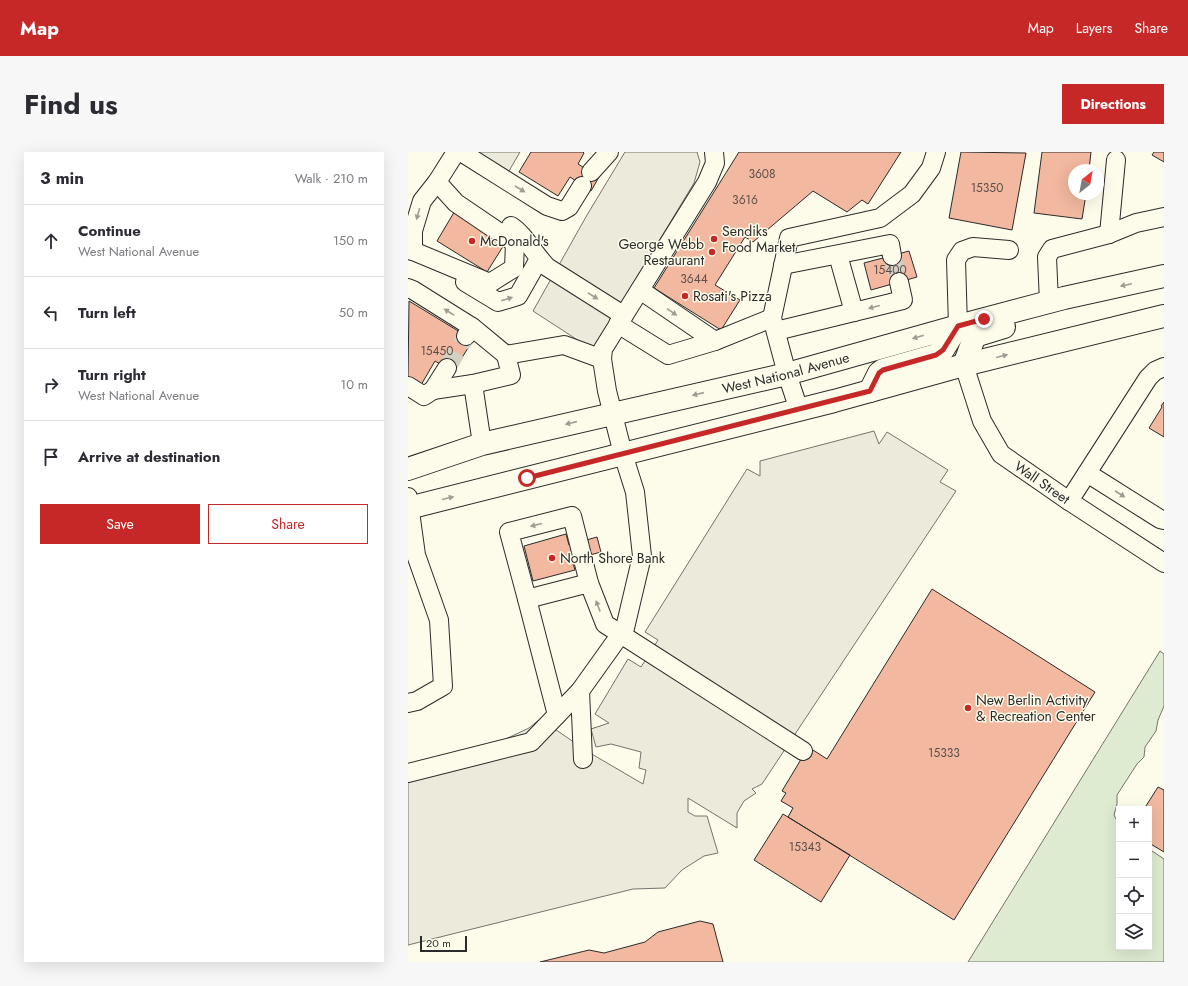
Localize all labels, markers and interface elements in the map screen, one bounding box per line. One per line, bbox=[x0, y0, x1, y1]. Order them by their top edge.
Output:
text: Map bbox=[20, 15, 59, 42]
text: Map bbox=[1028, 18, 1054, 38]
text: Layers bbox=[1076, 18, 1112, 38]
text: Share bbox=[1134, 18, 1168, 38]
text: Find us bbox=[24, 84, 118, 125]
button: Directions bbox=[1062, 84, 1164, 124]
north arrow bbox=[1068, 164, 1104, 200]
house number: 3608 bbox=[748, 165, 776, 183]
text: 3 min bbox=[40, 166, 84, 190]
text: Walk · 210 m bbox=[295, 169, 368, 188]
house number: 15350 bbox=[971, 179, 1003, 197]
one-way arrow bbox=[514, 185, 526, 192]
house number: 3616 bbox=[732, 191, 758, 209]
one-way arrow bbox=[415, 208, 421, 220]
text: Continue bbox=[78, 220, 141, 242]
place label: Sendiks Food Market bbox=[722, 221, 796, 257]
icon: ahead bbox=[40, 230, 62, 252]
text: 150 m bbox=[333, 231, 368, 250]
place label: McDonald's bbox=[480, 231, 549, 251]
place label: George Webb Restaurant bbox=[618, 234, 705, 270]
marker: Sendiks Food Market bbox=[709, 234, 719, 244]
marker: McDonald's bbox=[467, 236, 477, 246]
text: West National Avenue bbox=[78, 242, 199, 261]
marker: George Webb Restaurant bbox=[707, 247, 717, 257]
house number: 15400 bbox=[873, 261, 907, 279]
house number: 3644 bbox=[680, 270, 708, 288]
one-way arrow bbox=[1120, 282, 1132, 288]
place label: Rosati's Pizza bbox=[693, 286, 772, 306]
marker: Rosati's Pizza bbox=[680, 291, 690, 301]
one-way arrow bbox=[588, 292, 598, 300]
one-way arrow bbox=[501, 296, 513, 302]
icon: left bbox=[40, 302, 62, 324]
text: Turn left bbox=[78, 302, 136, 324]
text: 50 m bbox=[339, 303, 368, 322]
one-way arrow bbox=[868, 304, 880, 310]
one-way arrow bbox=[444, 308, 454, 316]
one-way arrow bbox=[667, 308, 677, 316]
route end bbox=[975, 310, 993, 328]
one-way arrow bbox=[912, 334, 924, 340]
house number: 15450 bbox=[420, 342, 454, 360]
street label: West National Avenue bbox=[720, 347, 852, 399]
one-way arrow bbox=[996, 353, 1008, 359]
text: Turn right bbox=[78, 364, 146, 386]
icon: right bbox=[40, 374, 62, 396]
text: 10 m bbox=[340, 375, 368, 394]
text: West National Avenue bbox=[78, 386, 199, 405]
one-way arrow bbox=[692, 392, 704, 398]
one-way arrow bbox=[565, 421, 577, 427]
icon: arrive bbox=[40, 446, 62, 468]
text: Arrive at destination bbox=[78, 446, 220, 468]
street label: Wall Street bbox=[1010, 456, 1074, 509]
route start bbox=[518, 469, 536, 487]
one-way arrow bbox=[1114, 490, 1126, 497]
one-way arrow bbox=[442, 494, 454, 500]
button: Save bbox=[40, 504, 200, 544]
button: Share bbox=[208, 504, 368, 544]
one-way arrow bbox=[530, 522, 542, 528]
place label: North Shore Bank bbox=[560, 548, 666, 568]
marker: North Shore Bank bbox=[547, 553, 557, 563]
one-way arrow bbox=[594, 599, 600, 611]
place label: New Berlin Activity & Recreation Center bbox=[976, 690, 1096, 726]
marker: New Berlin Activity & Recreation Center bbox=[963, 703, 973, 713]
house number: 15333 bbox=[928, 744, 960, 762]
map controls bbox=[1116, 806, 1152, 950]
button: + bbox=[1116, 806, 1152, 842]
house number: 15343 bbox=[789, 838, 822, 856]
button: − bbox=[1116, 842, 1152, 878]
button: locate bbox=[1116, 878, 1152, 914]
button: layers bbox=[1116, 914, 1152, 950]
scale bar bbox=[420, 934, 467, 953]
text: 20 m bbox=[426, 935, 451, 951]

